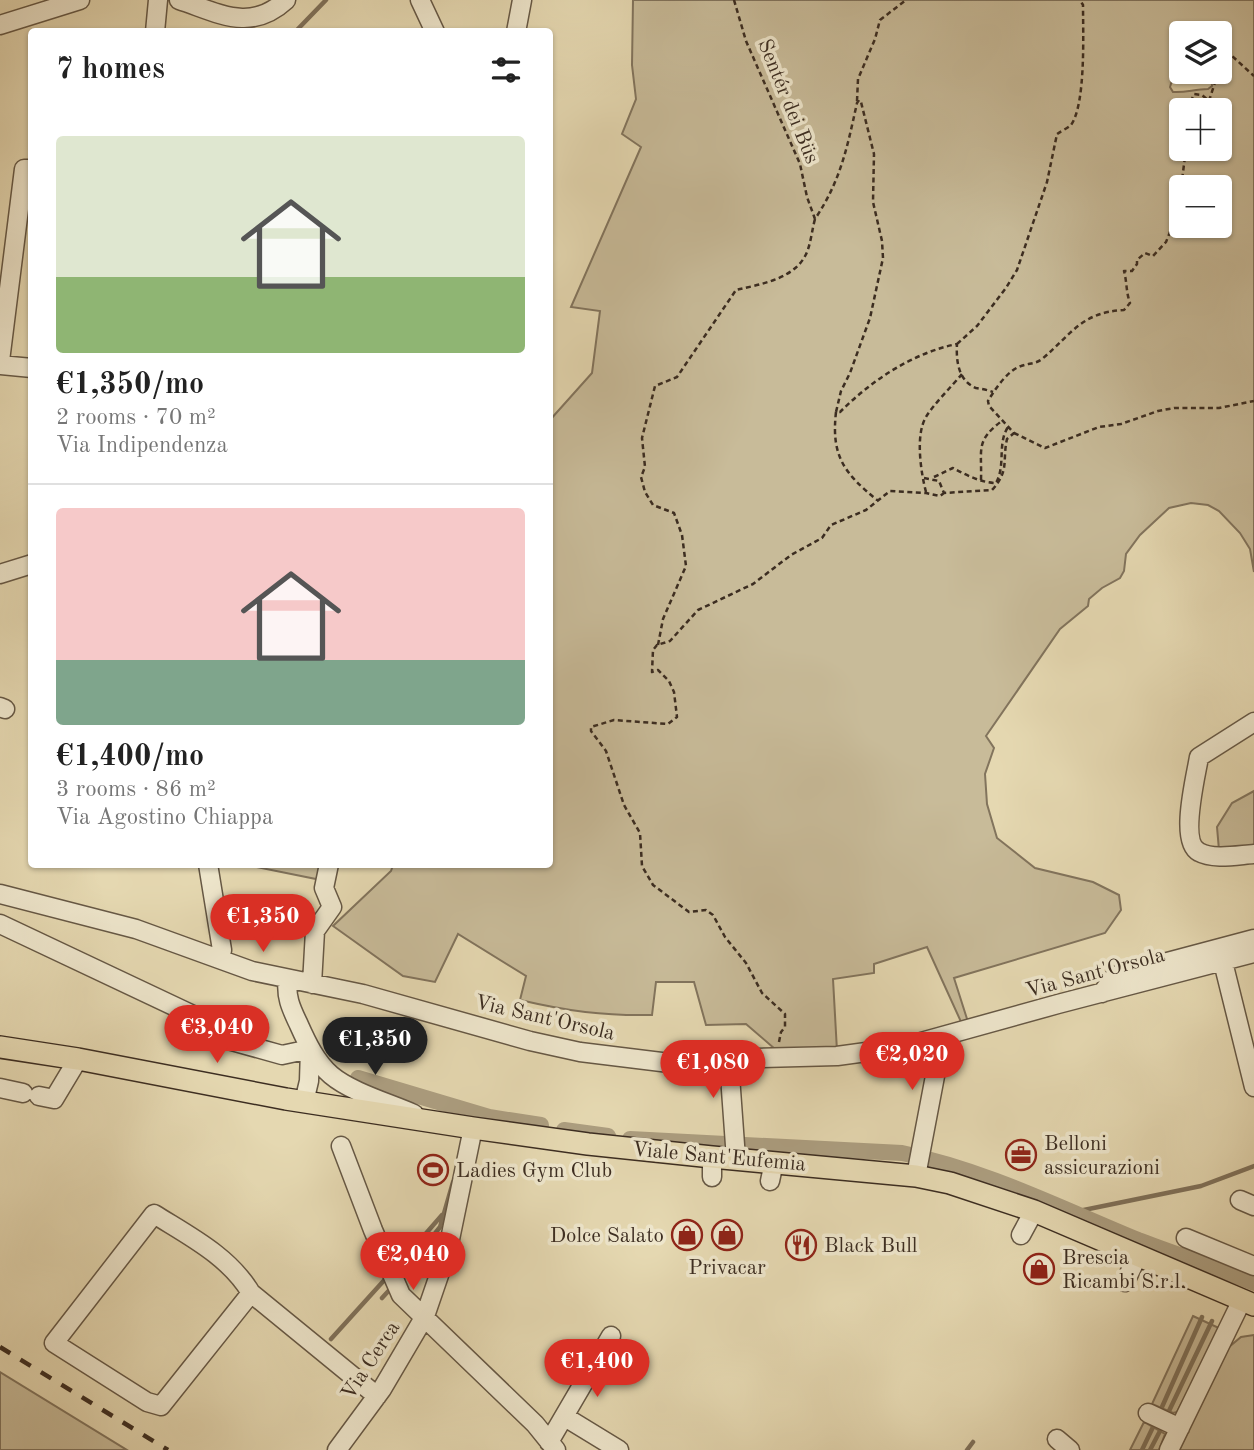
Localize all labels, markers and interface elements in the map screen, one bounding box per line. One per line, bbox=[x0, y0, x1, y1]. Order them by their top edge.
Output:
map controls bbox=[1169, 21, 1232, 238]
button: layers bbox=[1169, 21, 1232, 84]
street label: Sentér dei Büs bbox=[753, 36, 822, 167]
icon: filters bbox=[487, 51, 525, 89]
text: 7 homes bbox=[56, 55, 165, 85]
button: + bbox=[1169, 98, 1232, 161]
button: − bbox=[1169, 175, 1232, 238]
icon: home bbox=[228, 181, 354, 307]
text: €1,350/mo bbox=[56, 370, 204, 400]
text: 2 rooms · 70 m² bbox=[56, 406, 216, 429]
text: Via Indipendenza bbox=[56, 434, 228, 457]
icon: home bbox=[228, 553, 354, 679]
text: €1,400/mo bbox=[56, 742, 204, 772]
text: 3 rooms · 86 m² bbox=[56, 778, 216, 801]
text: Via Agostino Chiappa bbox=[56, 806, 273, 829]
pin: €1,350 bbox=[206, 894, 320, 954]
text: €1,350 bbox=[226, 905, 300, 928]
street label: Via Sant'Orsola bbox=[1023, 945, 1167, 1002]
street label: Via Sant'Orsola bbox=[473, 992, 617, 1045]
pin: €3,040 bbox=[160, 1006, 274, 1065]
text: €3,040 bbox=[180, 1016, 254, 1039]
pin: €1,350 bbox=[318, 1018, 432, 1077]
text: €1,350 bbox=[338, 1028, 412, 1051]
pin: €2,020 bbox=[855, 1032, 969, 1092]
pin: €1,080 bbox=[656, 1040, 770, 1100]
text: €2,020 bbox=[875, 1043, 949, 1066]
text: €1,080 bbox=[676, 1051, 750, 1074]
place label: Belloni assicurazioni bbox=[1044, 1134, 1160, 1179]
office icon: Belloni assicurazioni bbox=[1004, 1138, 1038, 1172]
street label: Viale Sant'Eufemia bbox=[631, 1139, 807, 1176]
sports icon: Ladies Gym Club bbox=[416, 1153, 450, 1187]
place label: Ladies Gym Club bbox=[456, 1161, 612, 1182]
shop icon: Dolce Salato bbox=[670, 1218, 704, 1252]
shop icon: Privacar bbox=[710, 1218, 744, 1252]
place label: Dolce Salato bbox=[550, 1226, 664, 1247]
restaurant icon: Black Bull bbox=[784, 1228, 818, 1262]
pin: €2,040 bbox=[356, 1232, 470, 1292]
place label: Black Bull bbox=[824, 1236, 918, 1257]
text: €2,040 bbox=[376, 1243, 450, 1266]
place label: Brescia Ricambi S.r.l. bbox=[1062, 1248, 1186, 1293]
shop icon: Brescia Ricambi S.r.l. bbox=[1022, 1252, 1056, 1286]
place label: Privacar bbox=[688, 1258, 766, 1279]
street label: Via Cerca bbox=[338, 1318, 404, 1404]
pin: €1,400 bbox=[540, 1340, 654, 1399]
text: €1,400 bbox=[560, 1350, 634, 1373]

